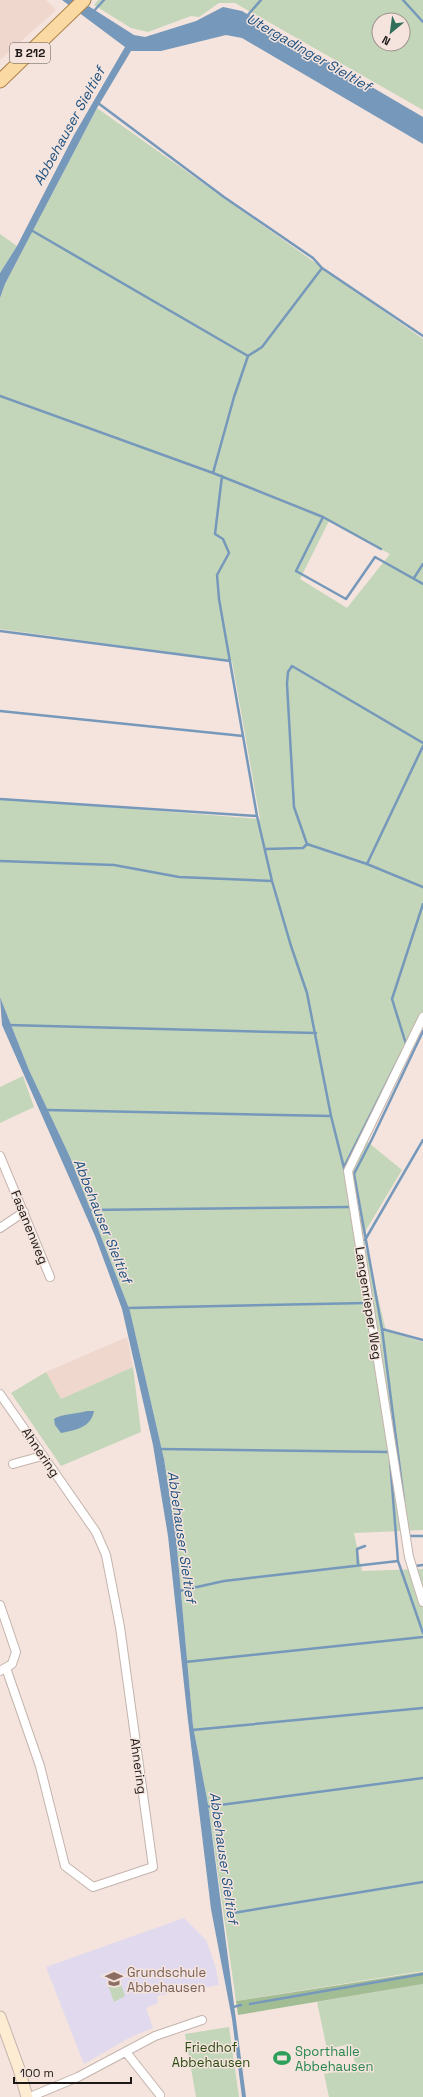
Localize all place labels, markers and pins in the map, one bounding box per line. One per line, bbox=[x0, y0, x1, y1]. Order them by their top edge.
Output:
place label: Grundschule Abbehausen bbox=[127, 1964, 206, 1996]
school or university icon: Grundschule Abbehausen bbox=[104, 1969, 124, 1989]
place label: Sporthalle Abbehausen bbox=[295, 2043, 373, 2075]
sports icon: Sporthalle Abbehausen bbox=[272, 2048, 292, 2068]

